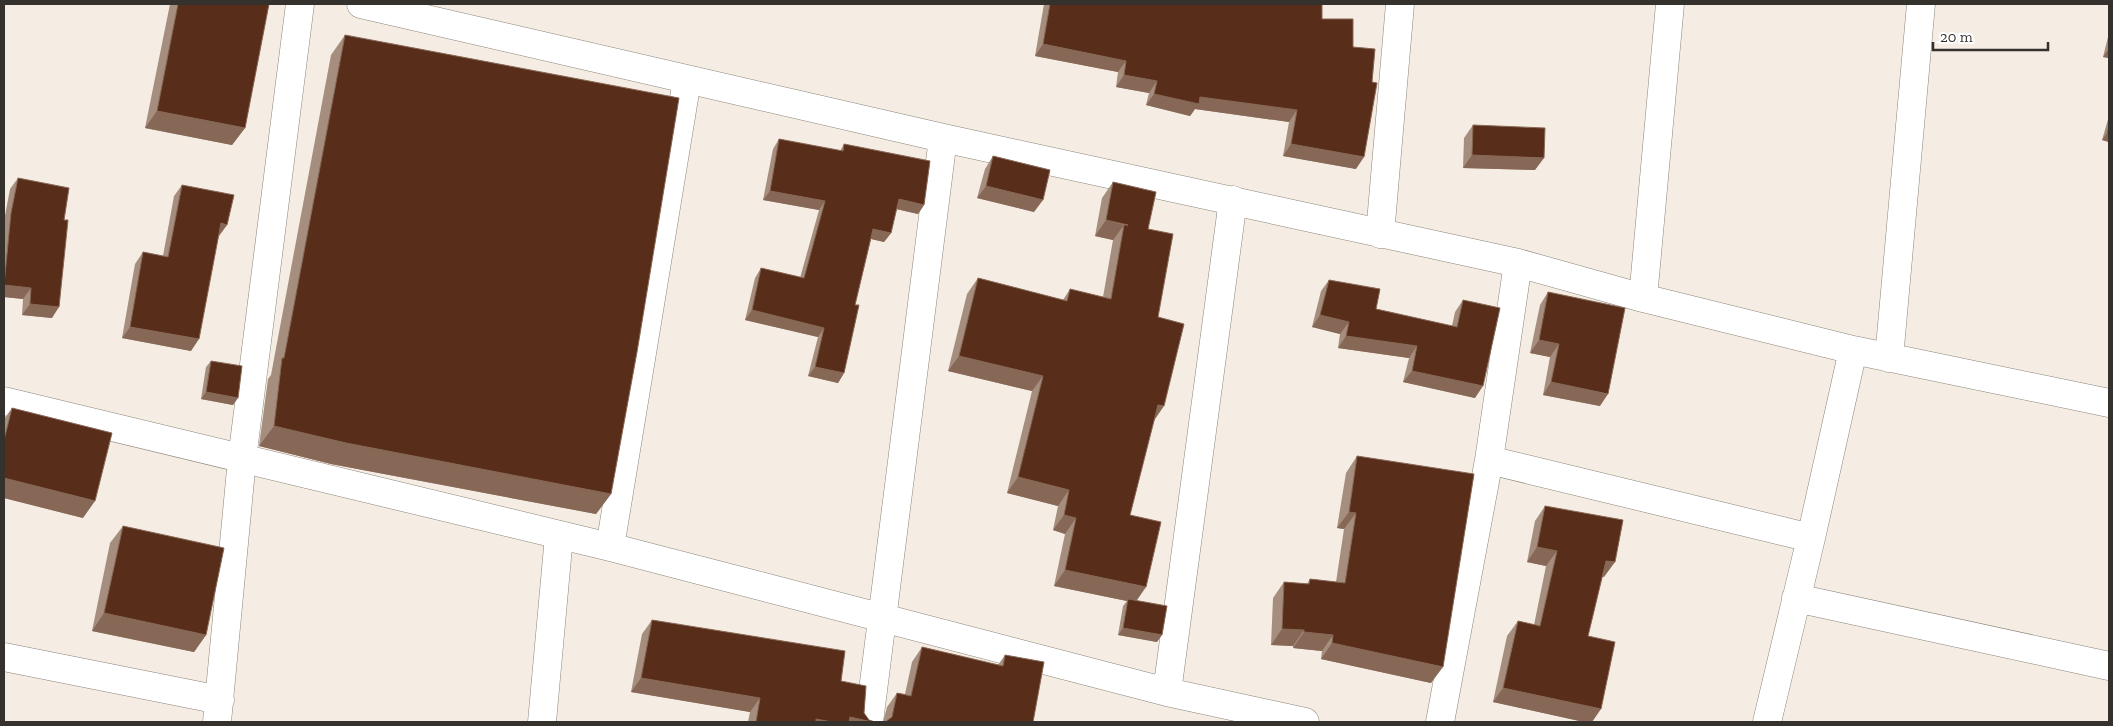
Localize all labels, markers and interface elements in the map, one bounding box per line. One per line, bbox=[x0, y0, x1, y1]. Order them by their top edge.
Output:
scale bar bbox=[1933, 20, 2048, 52]
text: 20 m bbox=[1940, 28, 1973, 46]

